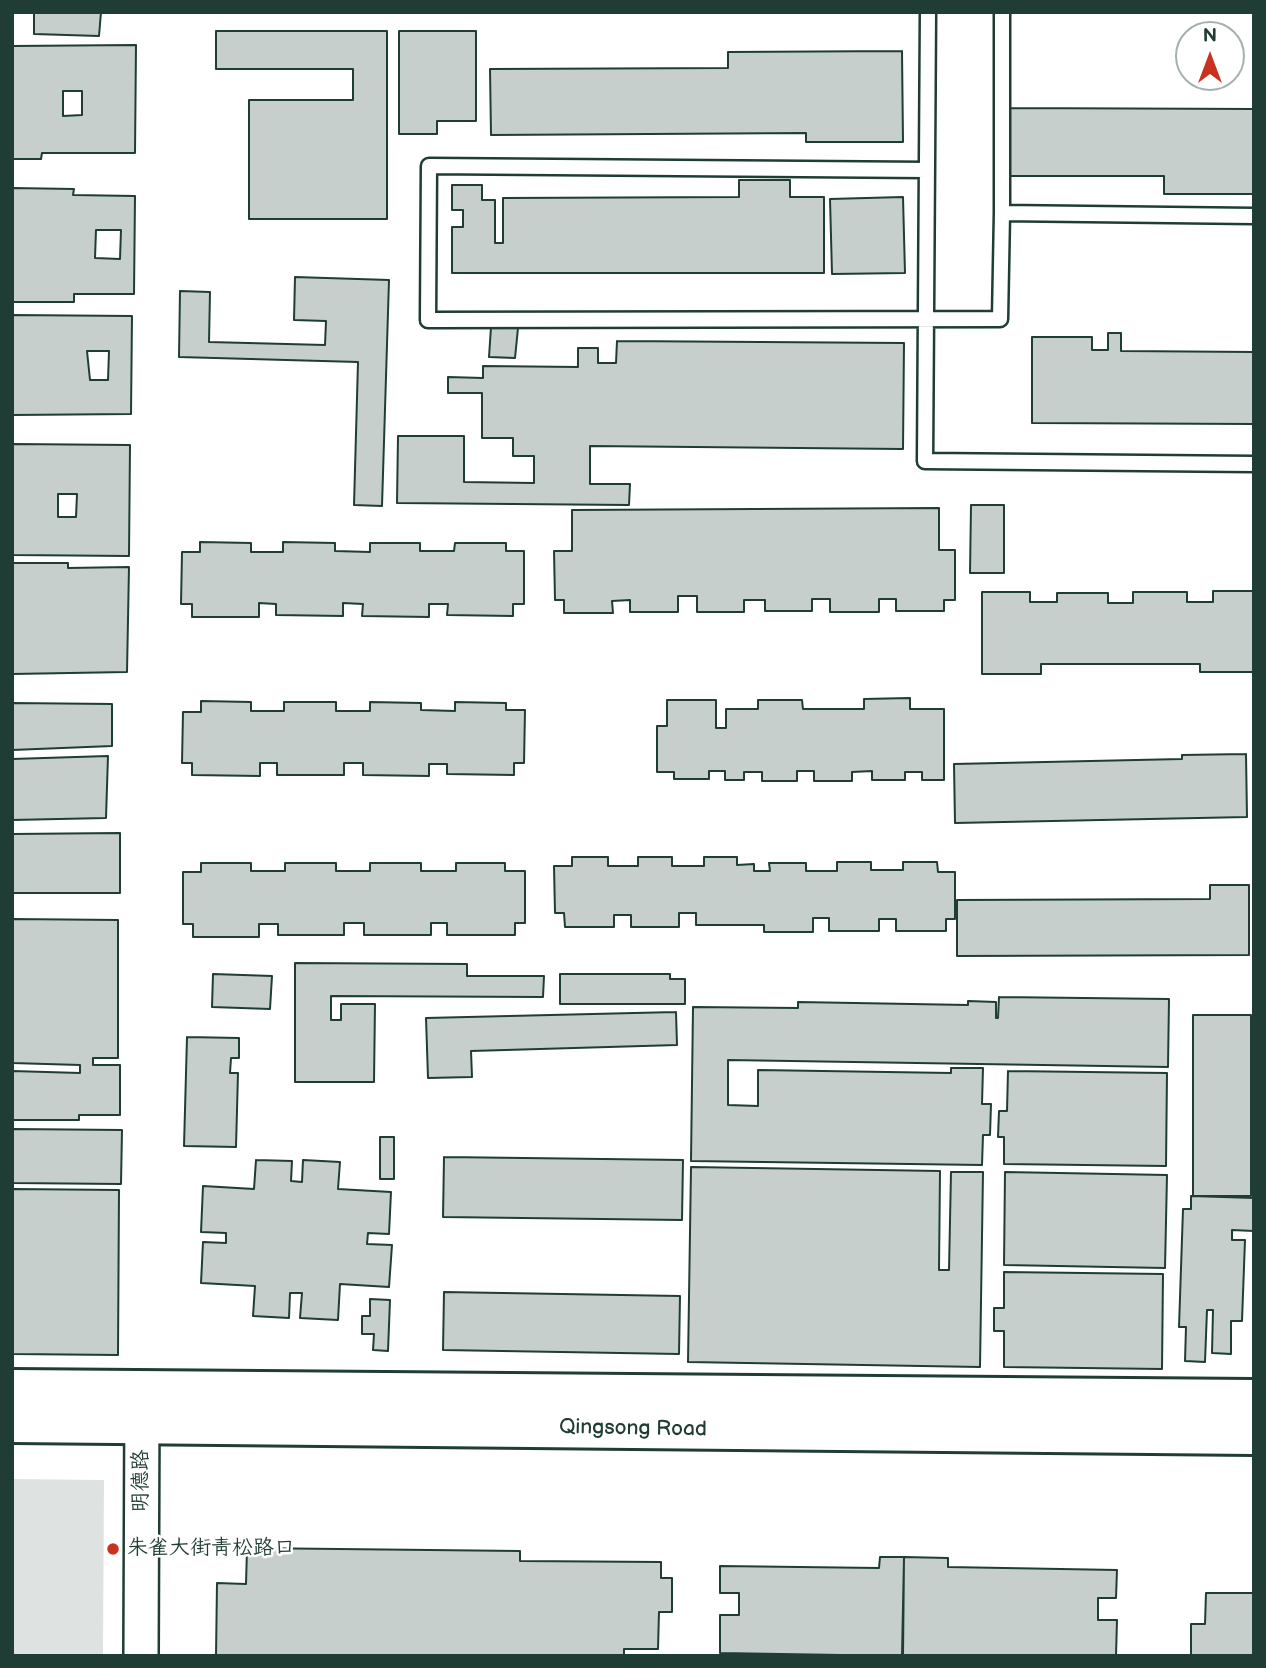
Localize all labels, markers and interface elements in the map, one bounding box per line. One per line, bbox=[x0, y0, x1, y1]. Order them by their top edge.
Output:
north arrow bbox=[1175, 21, 1245, 91]
text: N bbox=[1203, 25, 1217, 48]
street label: Qingsong Road bbox=[559, 1415, 707, 1443]
street label: 明德路 bbox=[129, 1450, 155, 1512]
place label: 朱雀大街青松路口 bbox=[127, 1536, 295, 1562]
marker: 朱雀大街青松路口 bbox=[105, 1541, 121, 1557]

